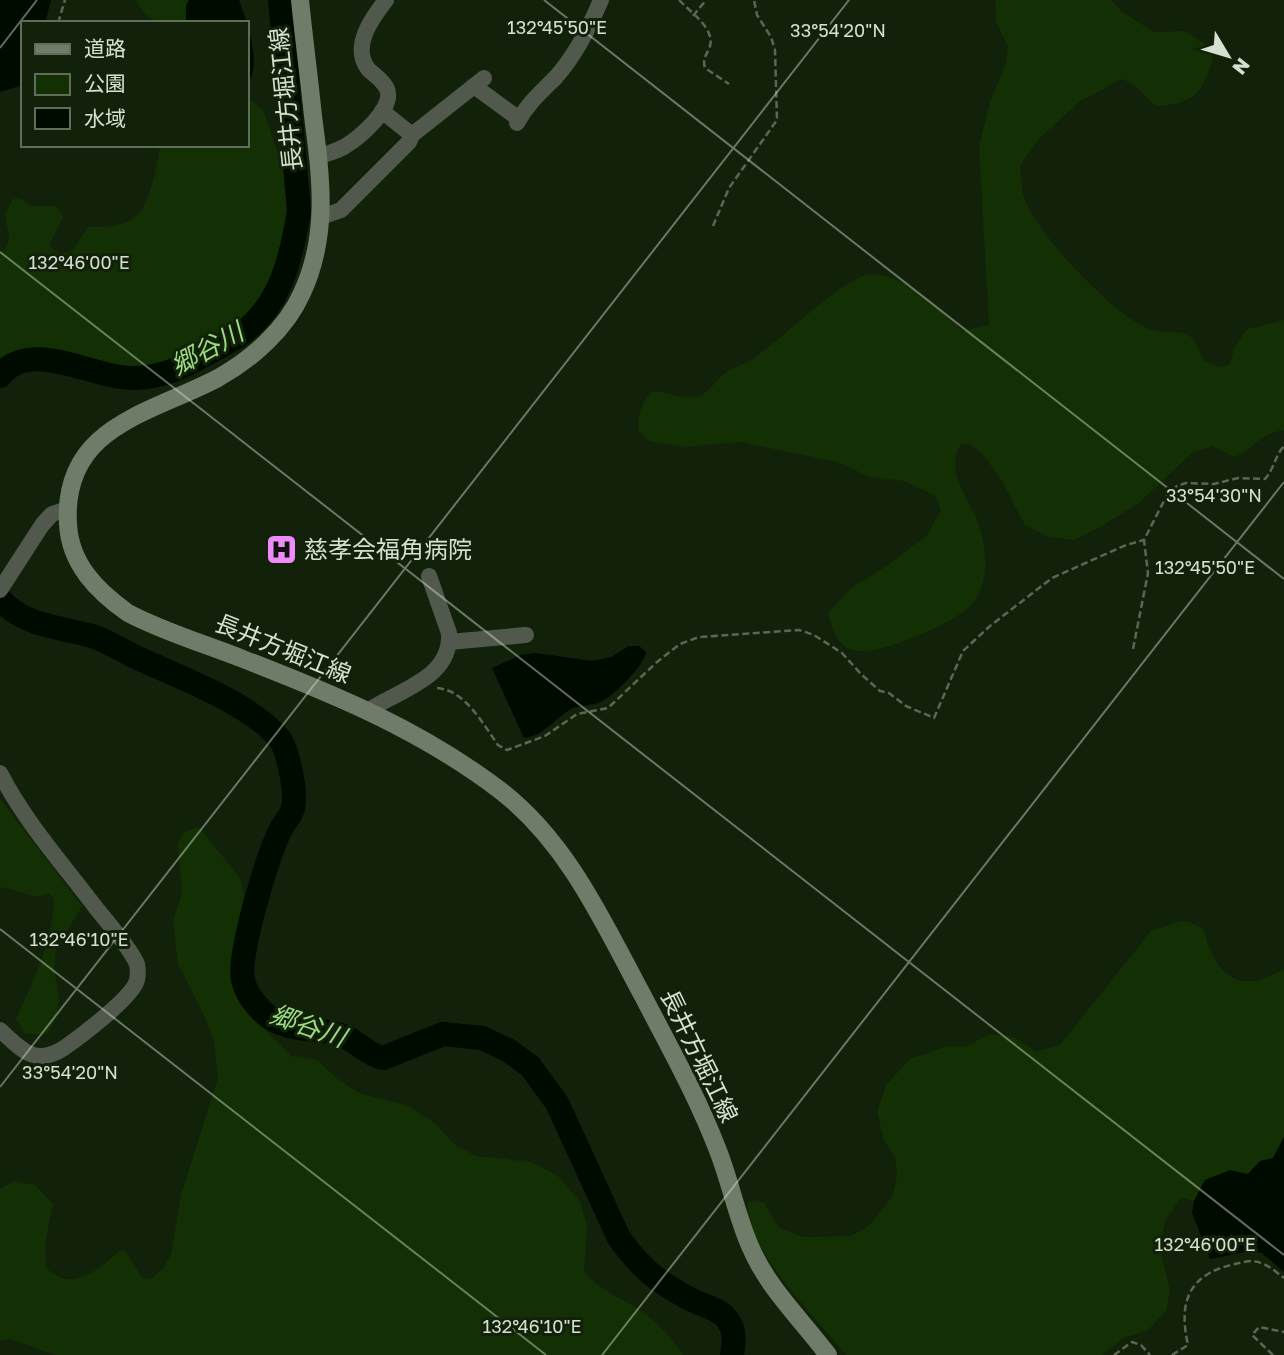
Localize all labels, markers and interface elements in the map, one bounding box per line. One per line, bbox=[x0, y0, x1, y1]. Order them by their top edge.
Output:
text: 132°45'50"E bbox=[507, 16, 607, 38]
text: 33°54'20"N bbox=[790, 19, 886, 41]
legend bbox=[21, 21, 248, 147]
north arrow bbox=[1193, 21, 1263, 91]
street label: 長井方堀江線 bbox=[263, 26, 306, 172]
text: 道路 bbox=[84, 35, 126, 61]
text: N bbox=[1228, 54, 1255, 80]
text: 公園 bbox=[84, 70, 126, 96]
text: 水域 bbox=[84, 105, 126, 131]
text: 132°46'00"E bbox=[28, 251, 130, 273]
water label: 郷谷川 bbox=[165, 315, 251, 381]
text: 33°54'30"N bbox=[1166, 484, 1262, 506]
hospital icon: 慈孝会福角病院 bbox=[264, 533, 298, 567]
place label: 慈孝会福角病院 bbox=[304, 534, 472, 563]
text: 132°45'50"E bbox=[1155, 556, 1255, 578]
street label: 長井方堀江線 bbox=[211, 607, 356, 688]
text: 132°46'10"E bbox=[30, 928, 128, 950]
street label: 長井方堀江線 bbox=[656, 984, 745, 1126]
water label: 郷谷川 bbox=[266, 998, 353, 1054]
text: 33°54'20"N bbox=[22, 1061, 118, 1083]
text: 132°46'00"E bbox=[1154, 1233, 1256, 1255]
text: 132°46'10"E bbox=[483, 1315, 581, 1337]

